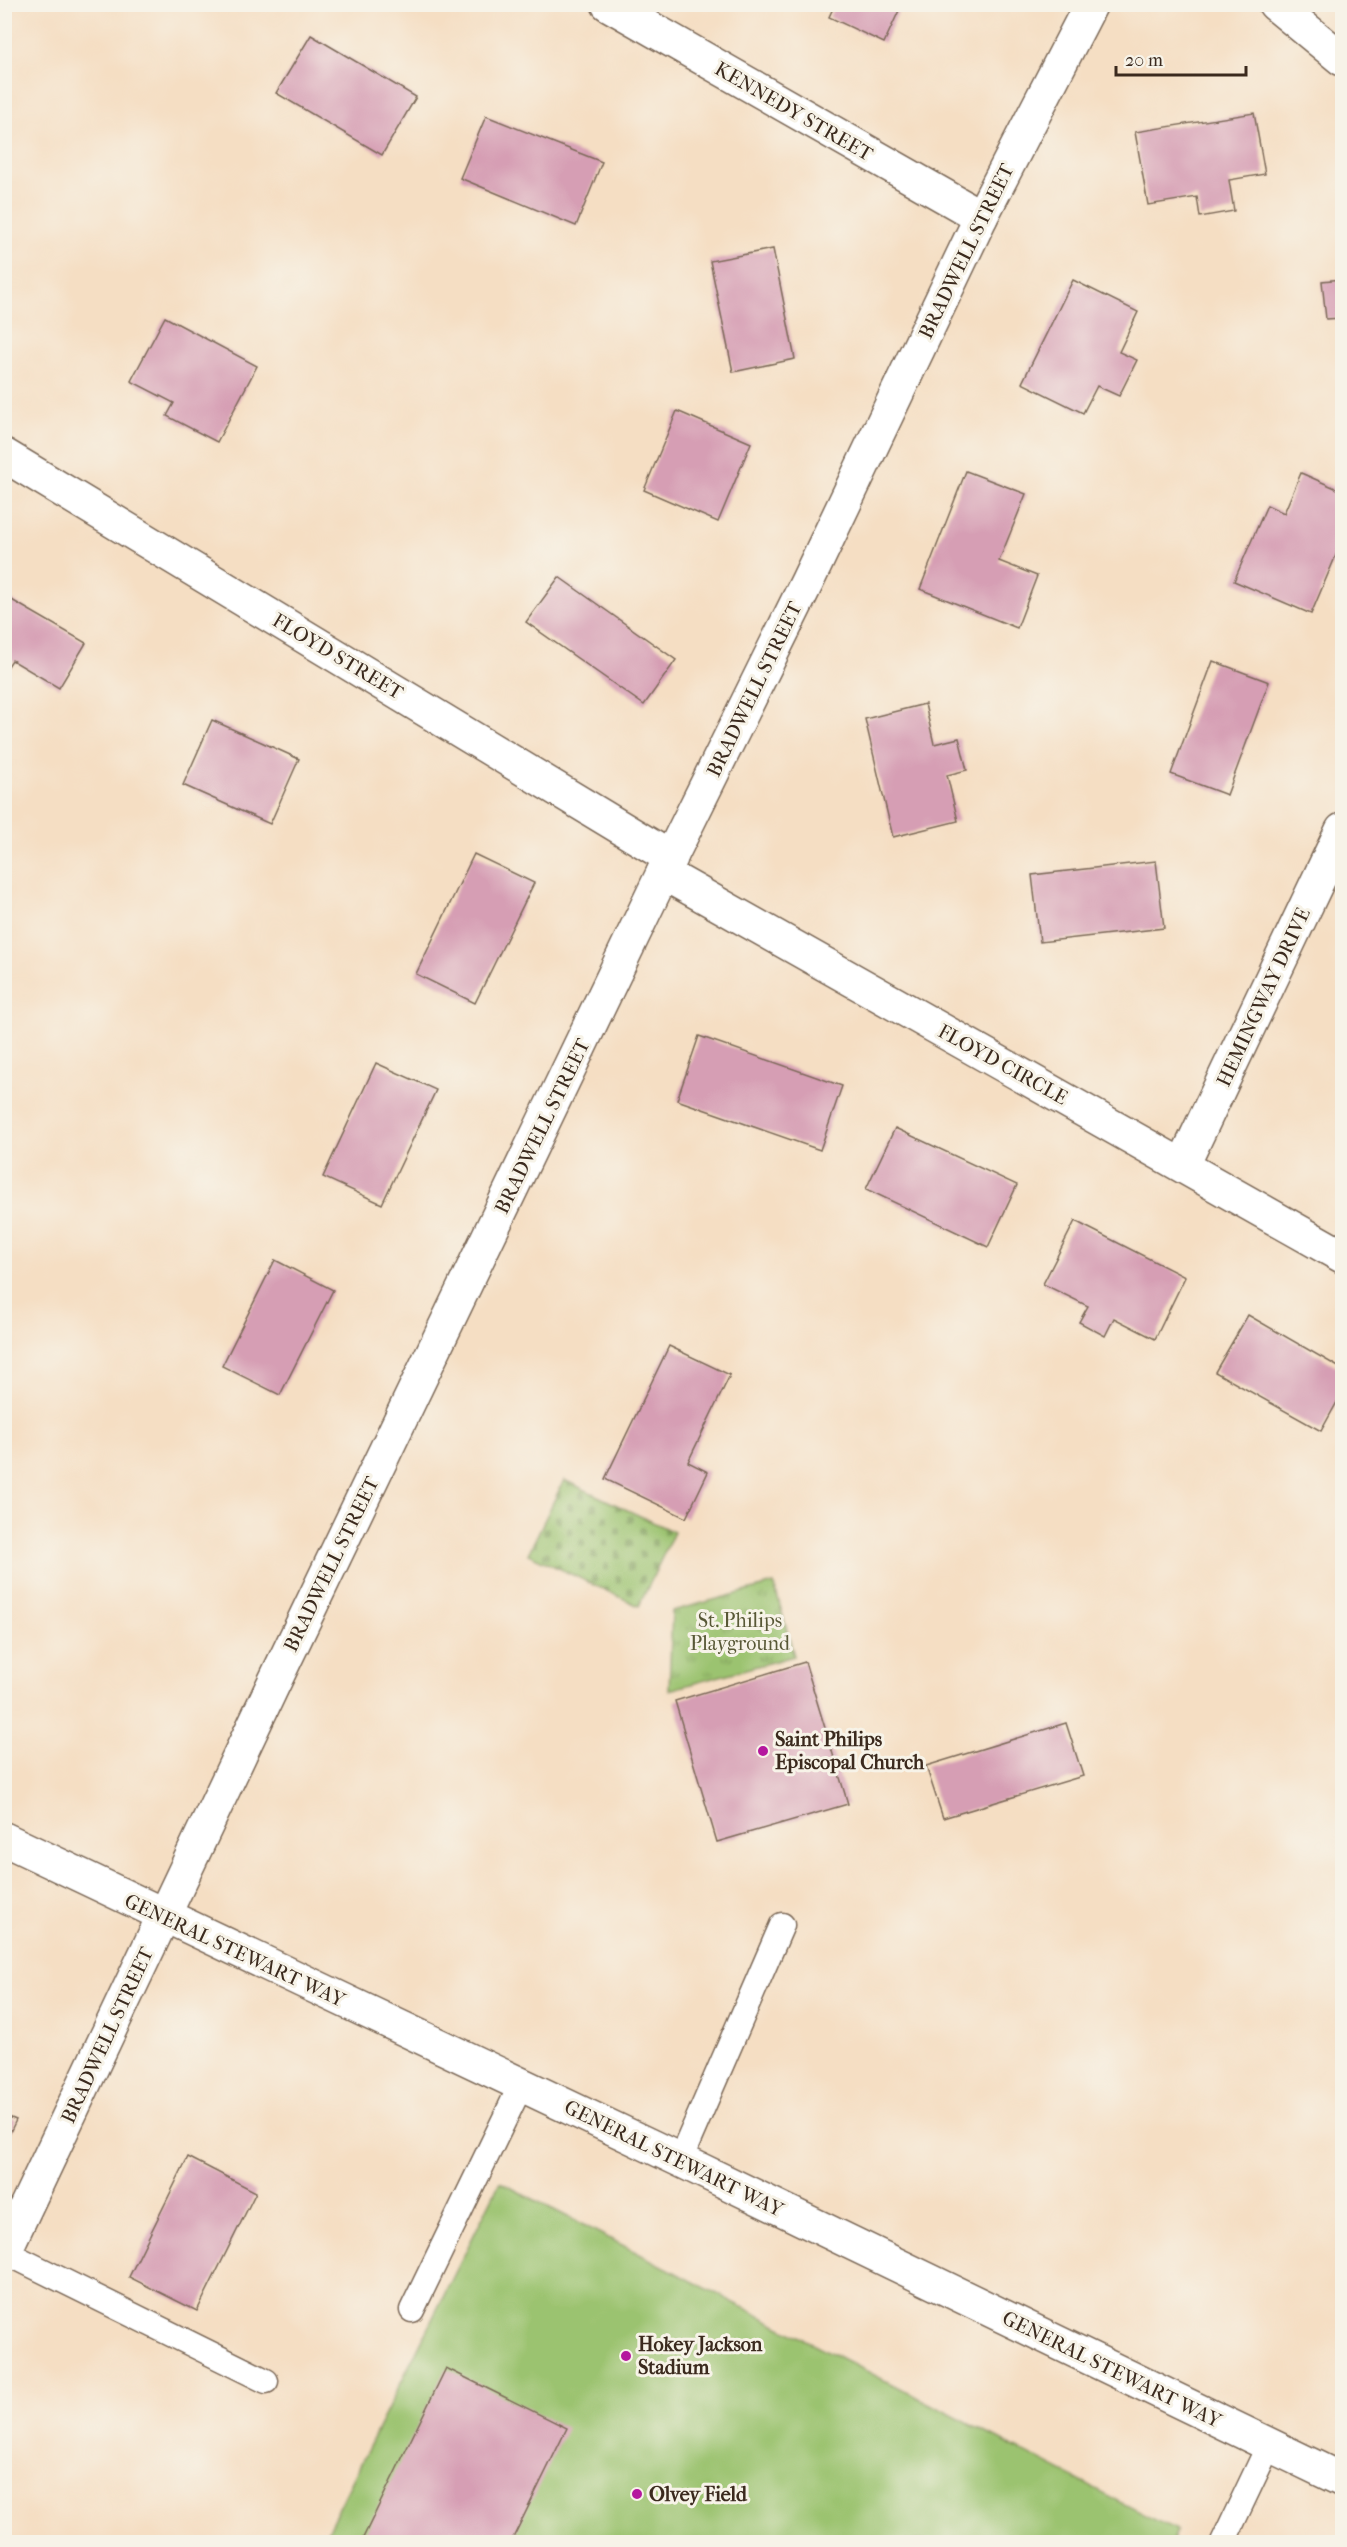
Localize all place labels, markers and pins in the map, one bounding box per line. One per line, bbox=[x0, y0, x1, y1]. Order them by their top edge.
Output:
place label: Saint Philips Episcopal Church bbox=[775, 1728, 925, 1774]
marker: Saint Philips Episcopal Church bbox=[756, 1744, 770, 1758]
place label: Hokey Jackson Stadium bbox=[638, 2333, 763, 2379]
marker: Hokey Jackson Stadium bbox=[619, 2349, 633, 2363]
place label: Olvey Field bbox=[649, 2483, 748, 2506]
marker: Olvey Field bbox=[630, 2487, 644, 2501]

